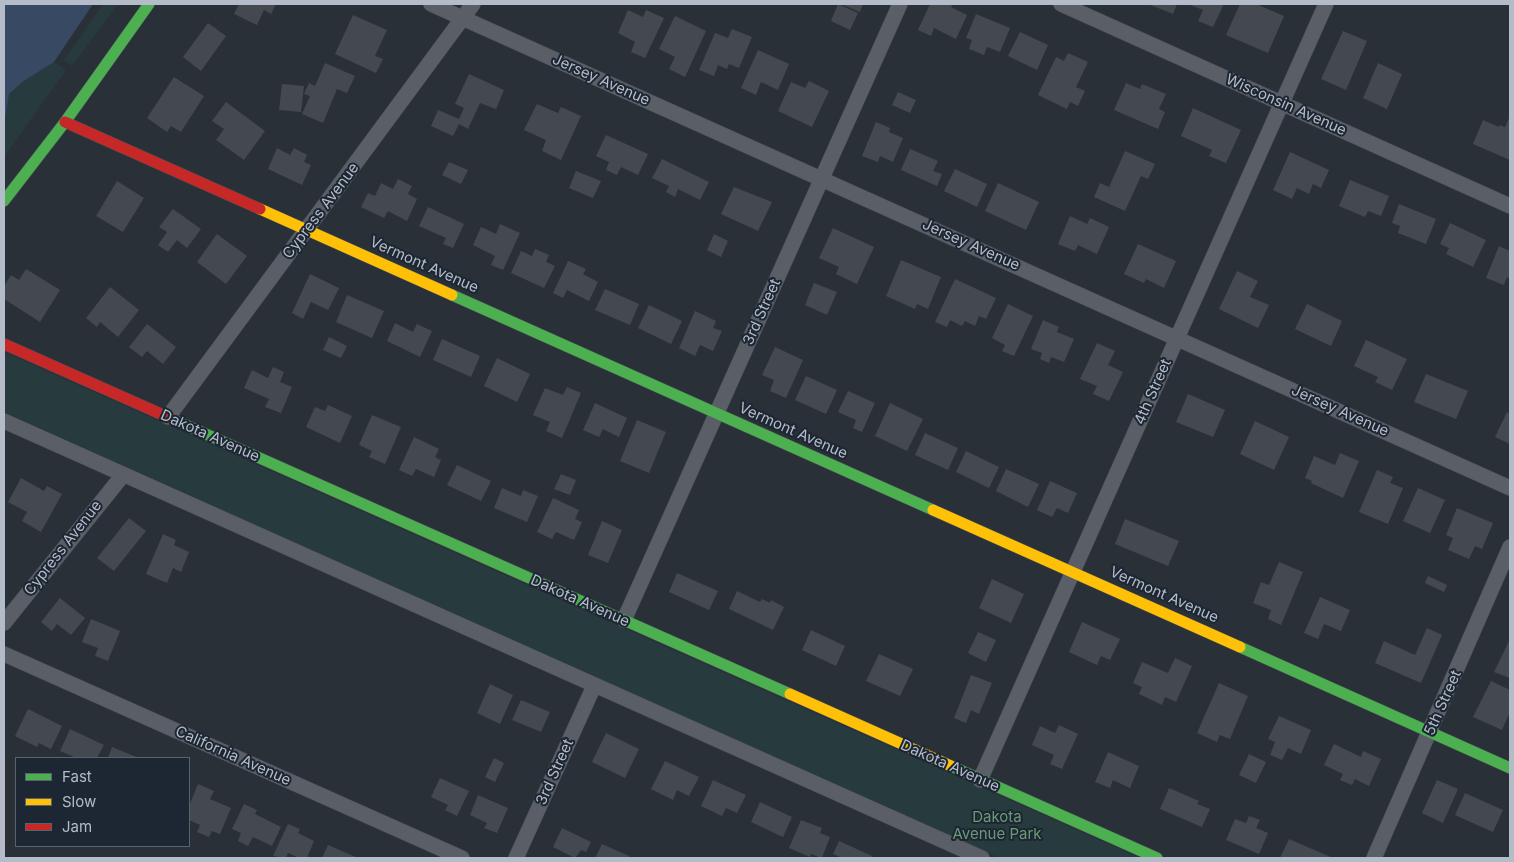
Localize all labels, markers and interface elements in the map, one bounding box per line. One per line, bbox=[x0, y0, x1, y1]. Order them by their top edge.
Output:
street label: Jersey Avenue bbox=[550, 50, 652, 110]
street label: Wisconsin Avenue bbox=[1223, 70, 1349, 140]
street label: Cypress Avenue bbox=[279, 159, 363, 263]
street label: Jersey Avenue bbox=[920, 215, 1022, 275]
street label: Vermont Avenue bbox=[367, 233, 481, 297]
street label: 3rd Street bbox=[739, 276, 785, 348]
street label: 4th Street bbox=[1131, 356, 1175, 428]
street label: Jersey Avenue bbox=[1289, 381, 1391, 441]
street label: Vermont Avenue bbox=[736, 399, 850, 463]
street label: Dakota Avenue bbox=[158, 406, 262, 466]
street label: Cypress Avenue bbox=[20, 497, 106, 599]
street label: Vermont Avenue bbox=[1107, 563, 1221, 627]
street label: Dakota Avenue bbox=[528, 571, 632, 631]
street label: 5th Street bbox=[1421, 668, 1465, 738]
street label: California Avenue bbox=[172, 722, 294, 790]
street label: 3rd Street bbox=[532, 736, 578, 808]
street label: Dakota Avenue bbox=[898, 736, 1002, 796]
legend bbox=[15, 757, 190, 847]
text: Fast bbox=[62, 767, 92, 786]
text: Slow bbox=[62, 792, 96, 811]
park label: Dakota Avenue Park bbox=[952, 808, 1042, 843]
text: Jam bbox=[62, 817, 92, 836]

